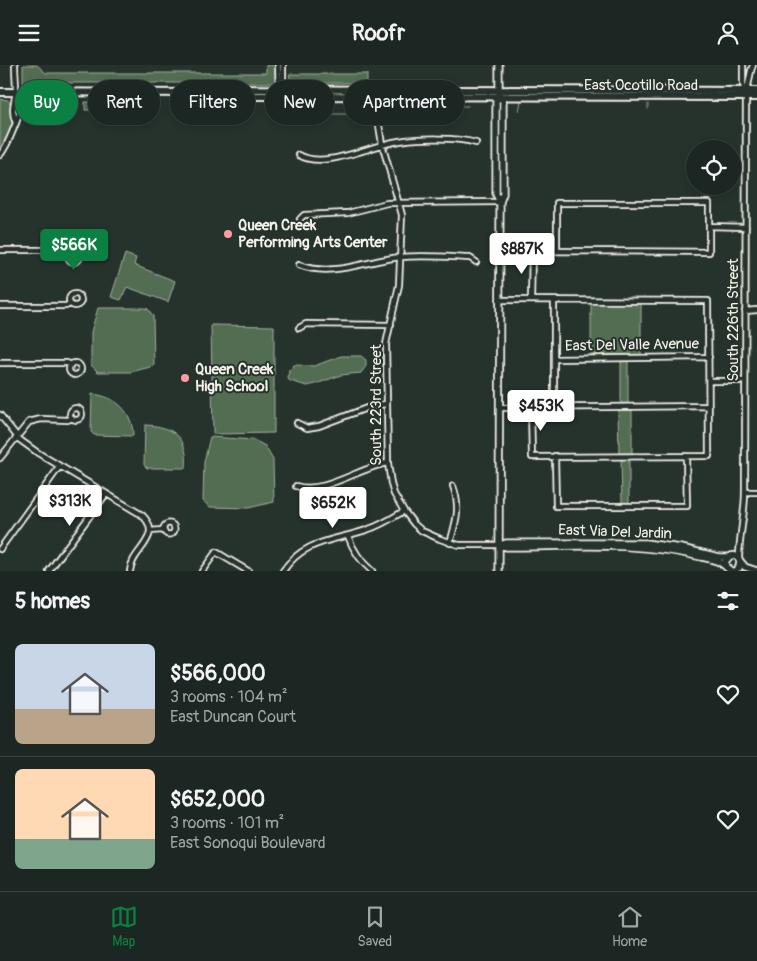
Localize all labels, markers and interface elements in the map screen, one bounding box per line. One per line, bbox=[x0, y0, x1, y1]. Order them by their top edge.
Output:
icon: menu bbox=[15, 19, 43, 47]
text: Roofr bbox=[352, 19, 405, 47]
icon: person bbox=[714, 19, 742, 47]
street label: East Ocotillo Road bbox=[584, 76, 698, 95]
chip: Buy bbox=[15, 80, 78, 125]
chip: Rent bbox=[88, 80, 160, 125]
chip: Filters bbox=[170, 80, 255, 125]
chip: New bbox=[265, 80, 334, 125]
chip: Apartment bbox=[344, 80, 464, 125]
map controls bbox=[686, 140, 741, 195]
button: locate bbox=[686, 140, 741, 195]
place label: Queen Creek Performing Arts Center bbox=[238, 216, 388, 252]
marker: Queen Creek Performing Arts Center bbox=[222, 228, 234, 240]
pin: $566K bbox=[39, 229, 109, 271]
pin: $887K bbox=[487, 233, 557, 275]
text: $566K bbox=[51, 235, 97, 255]
text: $887K bbox=[501, 239, 543, 259]
street label: South 226th Street bbox=[724, 257, 743, 382]
street label: East Del Valle Avenue bbox=[565, 334, 700, 356]
street label: South 223rd Street bbox=[367, 343, 386, 466]
place label: Queen Creek High School bbox=[195, 360, 274, 396]
marker: Queen Creek High School bbox=[179, 372, 191, 384]
pin: $453K bbox=[506, 389, 576, 432]
text: $453K bbox=[518, 396, 564, 416]
pin: $313K bbox=[35, 485, 105, 527]
pin: $652K bbox=[298, 487, 368, 529]
text: $313K bbox=[49, 491, 91, 511]
text: $652K bbox=[310, 493, 356, 513]
street label: East Via Del Jardin bbox=[558, 521, 672, 543]
icon: filters bbox=[714, 587, 742, 615]
text: 5 homes bbox=[15, 588, 90, 615]
text: $566,000 bbox=[170, 660, 266, 687]
icon: home bbox=[55, 664, 115, 724]
icon: heart bbox=[714, 680, 742, 708]
text: 3 rooms · 104 m² bbox=[170, 687, 287, 707]
text: East Duncan Court bbox=[170, 707, 296, 727]
text: $652,000 bbox=[170, 786, 265, 813]
icon: home bbox=[55, 789, 115, 849]
icon: heart bbox=[714, 805, 742, 833]
text: 3 rooms · 101 m² bbox=[170, 813, 284, 833]
text: East Sonoqui Boulevard bbox=[170, 833, 326, 853]
tab: Map bbox=[110, 903, 138, 950]
tab: Saved bbox=[357, 903, 392, 950]
tab: Home bbox=[612, 903, 647, 950]

